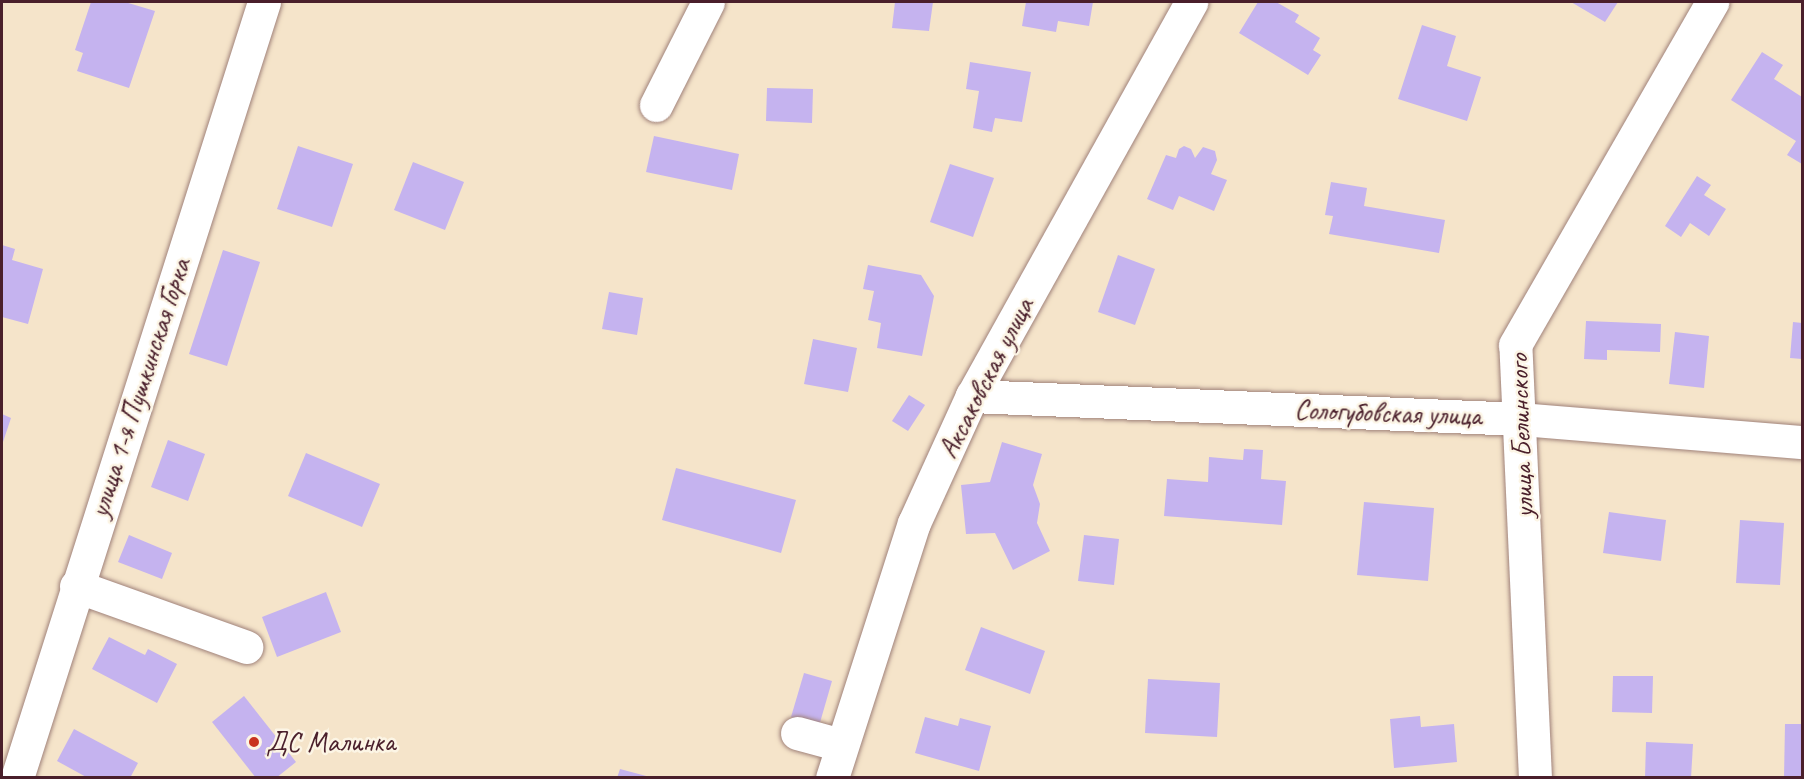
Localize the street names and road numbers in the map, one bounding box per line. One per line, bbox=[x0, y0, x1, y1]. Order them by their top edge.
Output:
street label: улица 1-я Пушкинская Горка bbox=[82, 253, 198, 523]
street label: Аксаковская улица bbox=[931, 292, 1041, 464]
street label: улица Белинского bbox=[1501, 353, 1541, 519]
street label: Сологубовская улица bbox=[1294, 393, 1482, 433]

